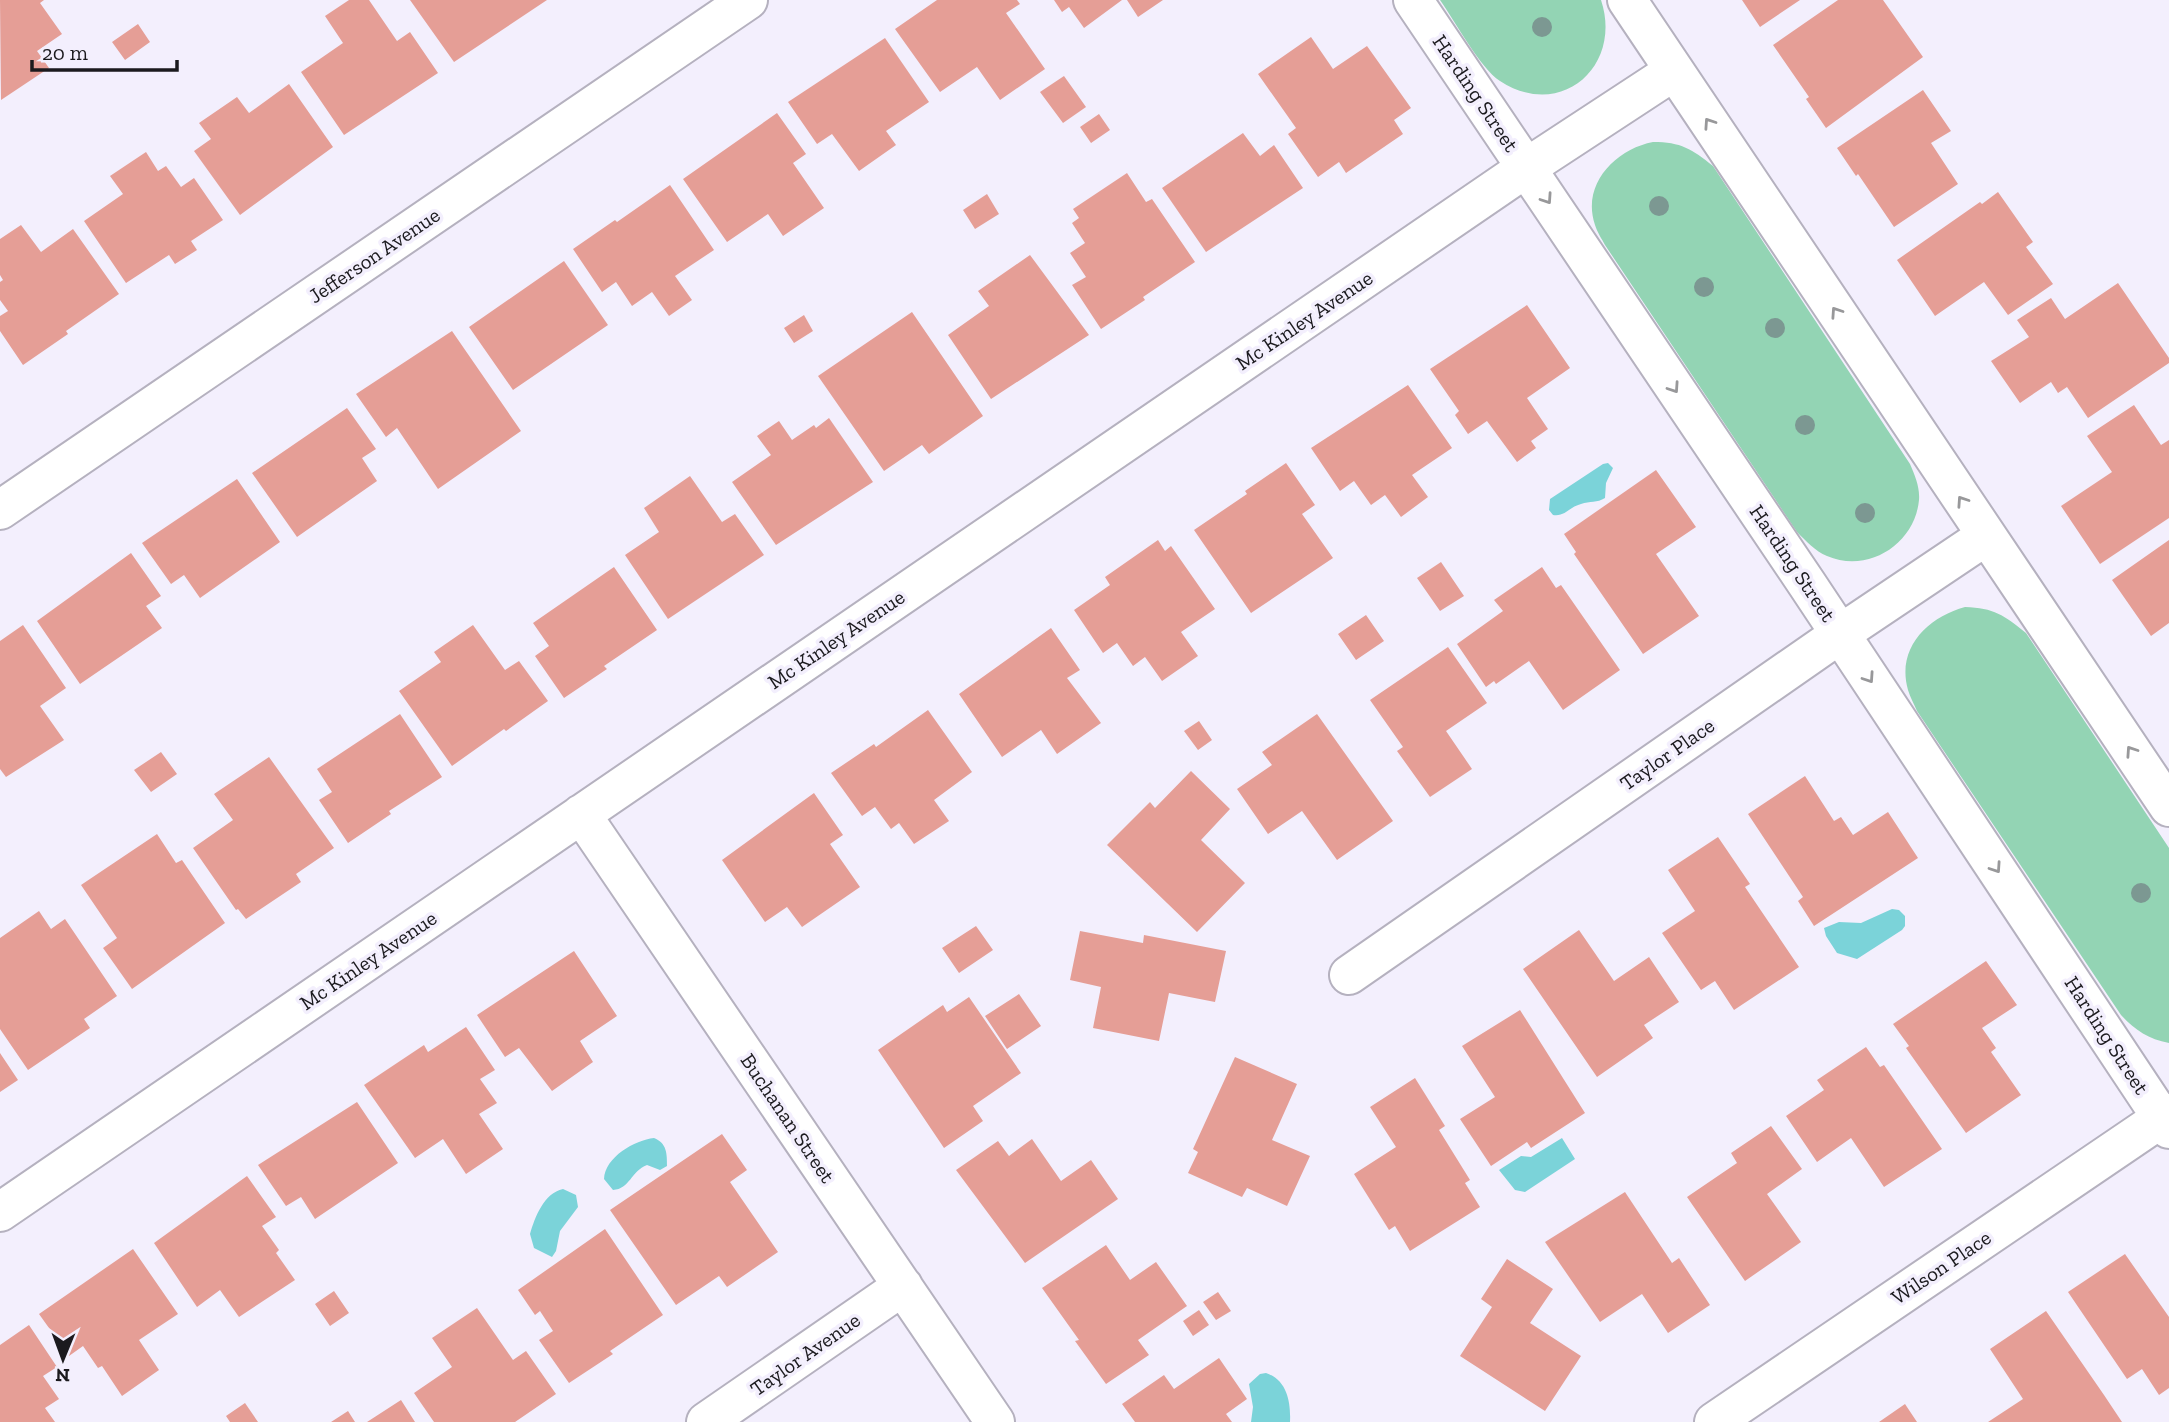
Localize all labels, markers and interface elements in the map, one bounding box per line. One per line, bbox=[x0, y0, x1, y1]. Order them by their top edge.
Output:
scale bar bbox=[32, 28, 177, 72]
street label: Harding Street bbox=[1428, 30, 1524, 156]
text: 20 m bbox=[42, 40, 88, 65]
one-way arrow bbox=[1705, 118, 1717, 131]
one-way arrow bbox=[1539, 191, 1551, 204]
street label: Jefferson Avenue bbox=[304, 202, 445, 308]
street label: Mc Kinley Avenue bbox=[1231, 265, 1377, 375]
one-way arrow bbox=[1831, 307, 1844, 320]
one-way arrow bbox=[1666, 380, 1678, 393]
one-way arrow bbox=[1958, 496, 1970, 509]
street label: Harding Street bbox=[1745, 500, 1841, 626]
street label: Mc Kinley Avenue bbox=[763, 584, 909, 694]
one-way arrow bbox=[1861, 670, 1874, 683]
street label: Taylor Place bbox=[1615, 712, 1719, 796]
one-way arrow bbox=[2126, 745, 2139, 758]
one-way arrow bbox=[1987, 860, 2000, 873]
street label: Mc Kinley Avenue bbox=[295, 905, 441, 1015]
street label: Harding Street bbox=[2060, 971, 2155, 1099]
street label: Buchanan Street bbox=[736, 1049, 841, 1187]
street label: Wilson Place bbox=[1886, 1224, 1996, 1309]
street label: Taylor Avenue bbox=[745, 1307, 865, 1401]
north arrow bbox=[28, 1324, 98, 1394]
text: N bbox=[55, 1364, 70, 1387]

